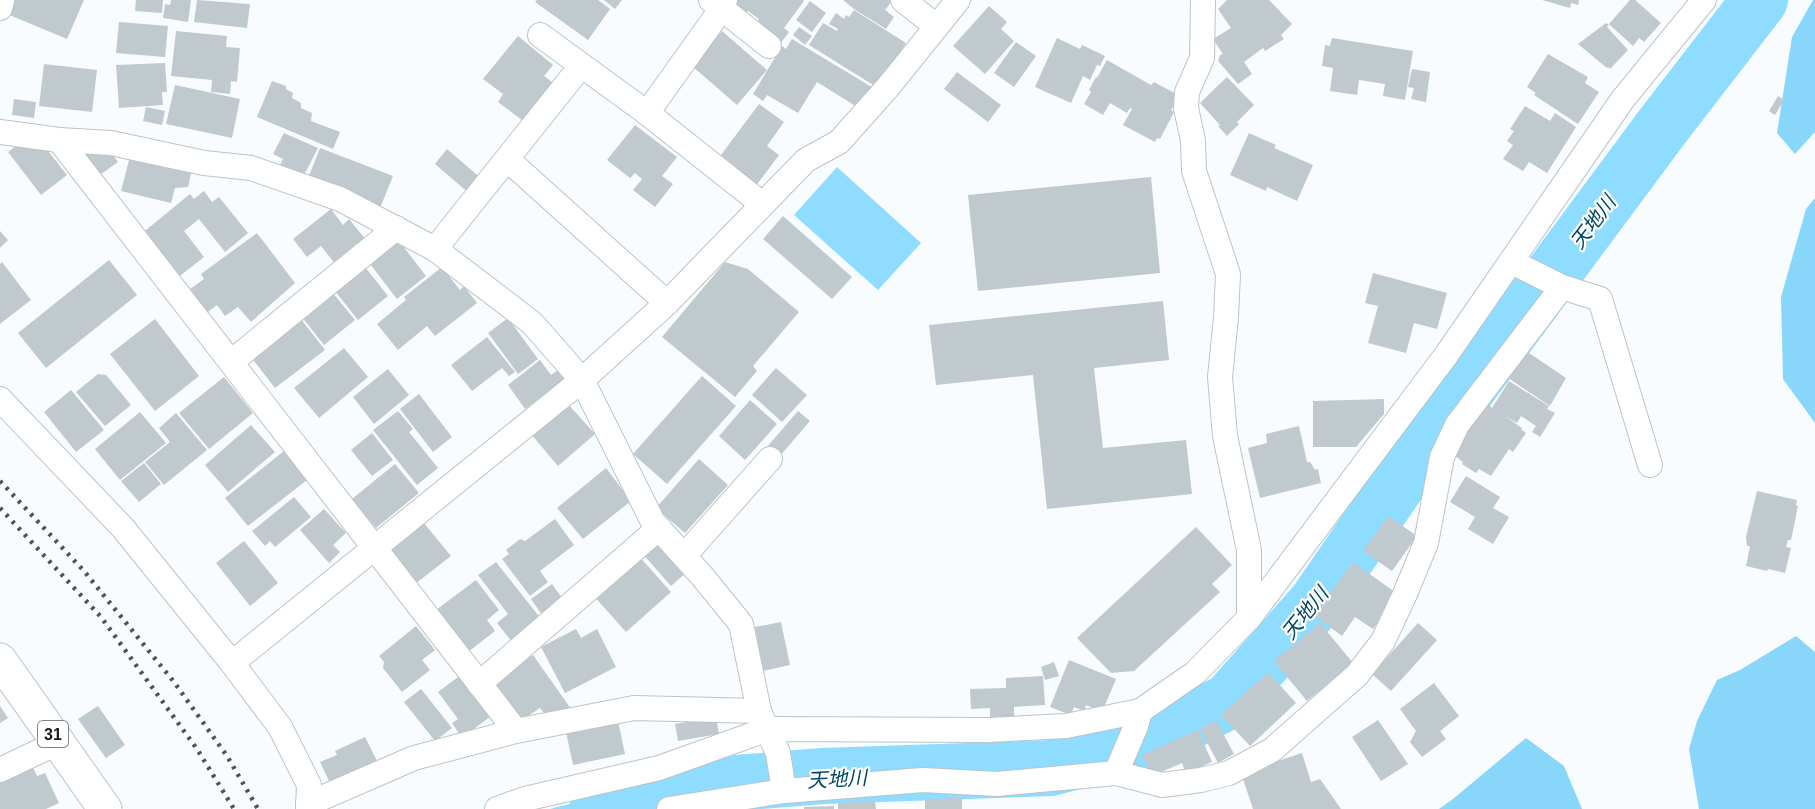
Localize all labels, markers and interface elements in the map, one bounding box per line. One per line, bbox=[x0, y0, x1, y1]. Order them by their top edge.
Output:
water label: 天地川 bbox=[1566, 190, 1621, 253]
water label: 天地川 bbox=[1278, 581, 1334, 643]
road number: 31 bbox=[38, 721, 68, 747]
water label: 天地川 bbox=[806, 766, 870, 792]

